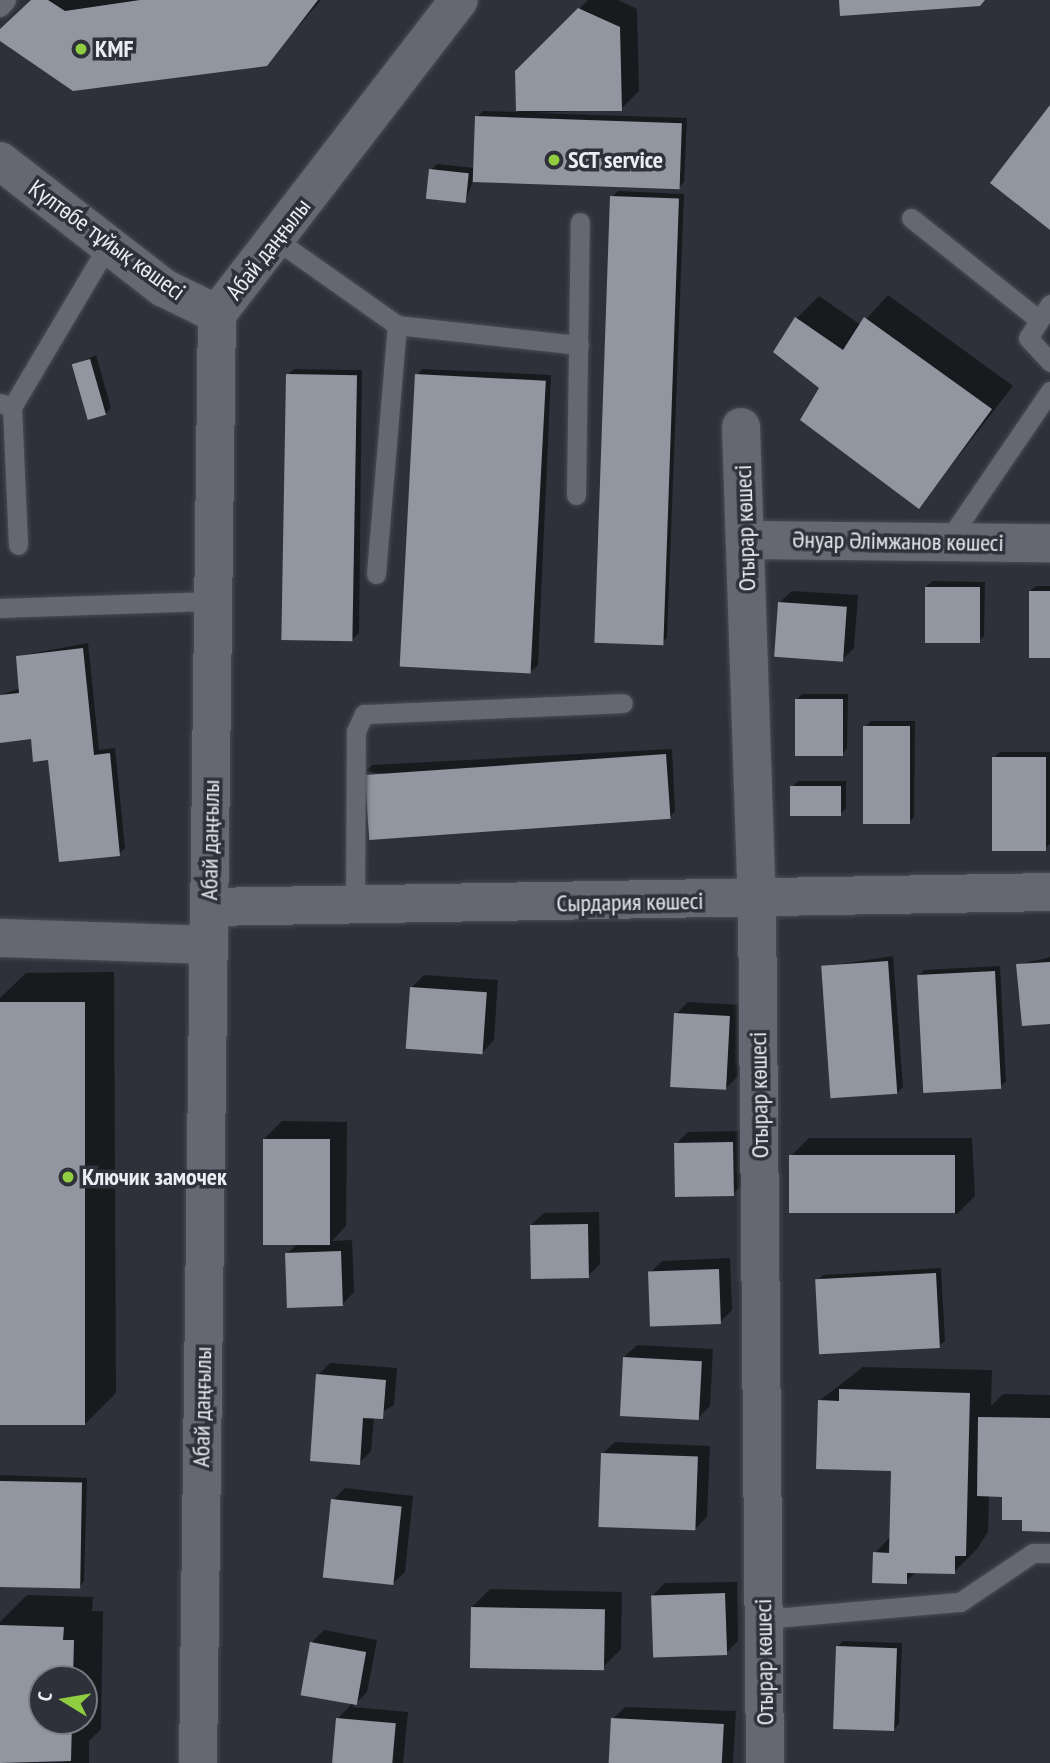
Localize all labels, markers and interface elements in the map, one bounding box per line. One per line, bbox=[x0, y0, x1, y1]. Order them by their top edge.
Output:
place label: KMF bbox=[95, 35, 133, 63]
marker: KMF bbox=[73, 41, 89, 57]
place label: SCT service bbox=[568, 146, 664, 174]
marker: SCT service bbox=[546, 152, 562, 168]
street label: Күлтөбе тұйық көшесі bbox=[23, 174, 191, 306]
street label: Абай даңғылы bbox=[220, 193, 316, 305]
street label: Отырар көшесі bbox=[728, 464, 762, 592]
street label: Әнуар Әлімжанов көшесі bbox=[792, 525, 1004, 557]
street label: Абай даңғылы bbox=[195, 779, 225, 901]
street label: Сырдария көшесі bbox=[556, 886, 704, 918]
street label: Отырар көшесі bbox=[743, 1031, 775, 1159]
place label: Ключик замочек bbox=[82, 1163, 227, 1191]
marker: Ключик замочек bbox=[60, 1169, 76, 1185]
street label: Абай даңғылы bbox=[187, 1346, 217, 1468]
street label: Отырар көшесі bbox=[748, 1598, 780, 1726]
north arrow bbox=[28, 1665, 98, 1735]
text: С bbox=[32, 1690, 57, 1703]

